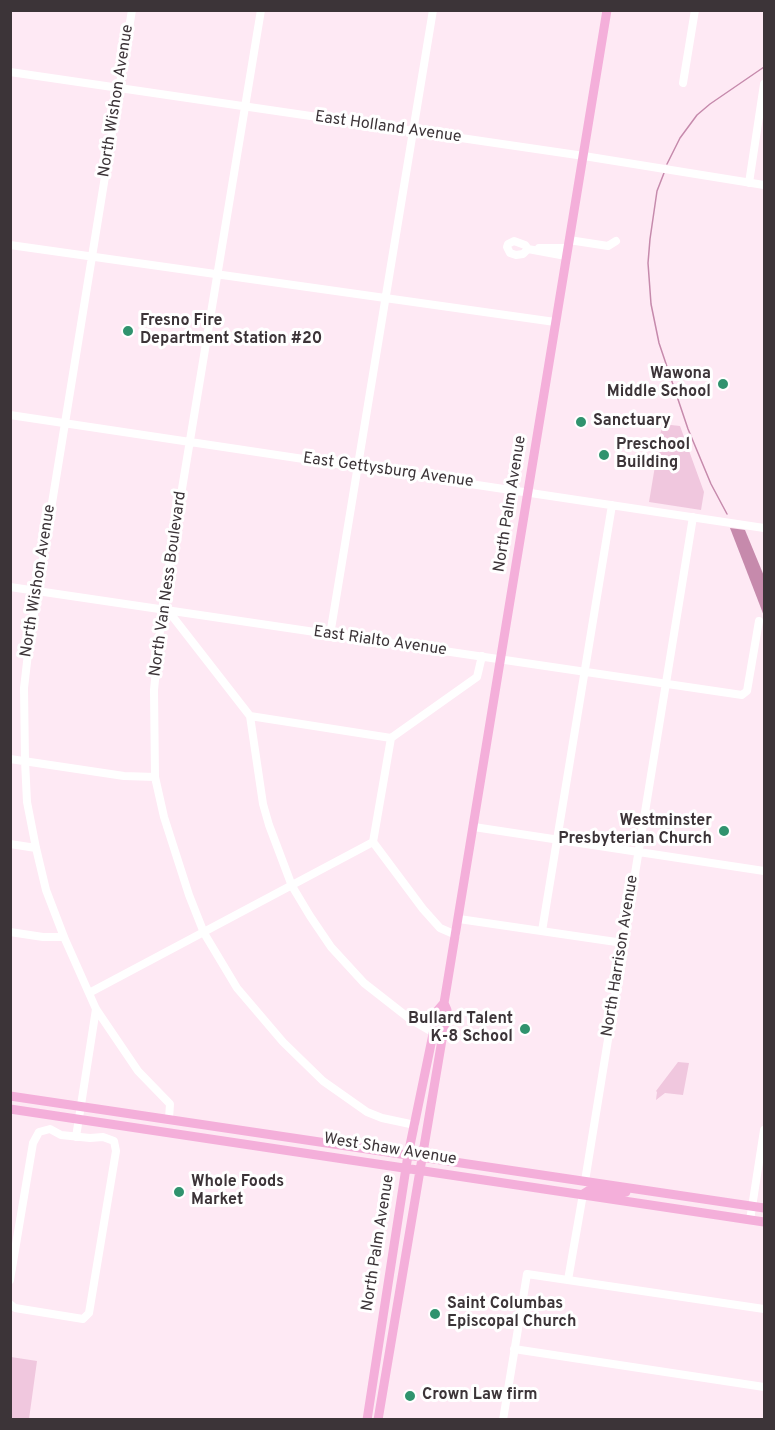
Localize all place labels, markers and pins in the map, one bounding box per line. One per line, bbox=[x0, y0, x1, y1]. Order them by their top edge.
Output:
place label: Fresno Fire Department Station #20 bbox=[140, 312, 322, 350]
marker: Fresno Fire Department Station #20 bbox=[121, 324, 135, 338]
place label: Wawona Middle School bbox=[607, 365, 711, 403]
marker: Wawona Middle School bbox=[716, 377, 730, 391]
place label: Sanctuary bbox=[593, 412, 671, 432]
marker: Sanctuary bbox=[574, 415, 588, 429]
place label: Preschool Building bbox=[616, 436, 690, 474]
marker: Preschool Building bbox=[597, 448, 611, 462]
place label: Westminster Presbyterian Church bbox=[558, 812, 712, 850]
marker: Westminster Presbyterian Church bbox=[717, 824, 731, 838]
place label: Bullard Talent K-8 School bbox=[408, 1010, 513, 1048]
marker: Bullard Talent K-8 School bbox=[518, 1022, 532, 1036]
place label: Whole Foods Market bbox=[191, 1173, 284, 1211]
marker: Whole Foods Market bbox=[172, 1185, 186, 1199]
place label: Saint Columbas Episcopal Church bbox=[447, 1295, 576, 1333]
marker: Saint Columbas Episcopal Church bbox=[428, 1307, 442, 1321]
place label: Crown Law firm bbox=[422, 1386, 537, 1406]
marker: Crown Law firm bbox=[403, 1389, 417, 1403]

